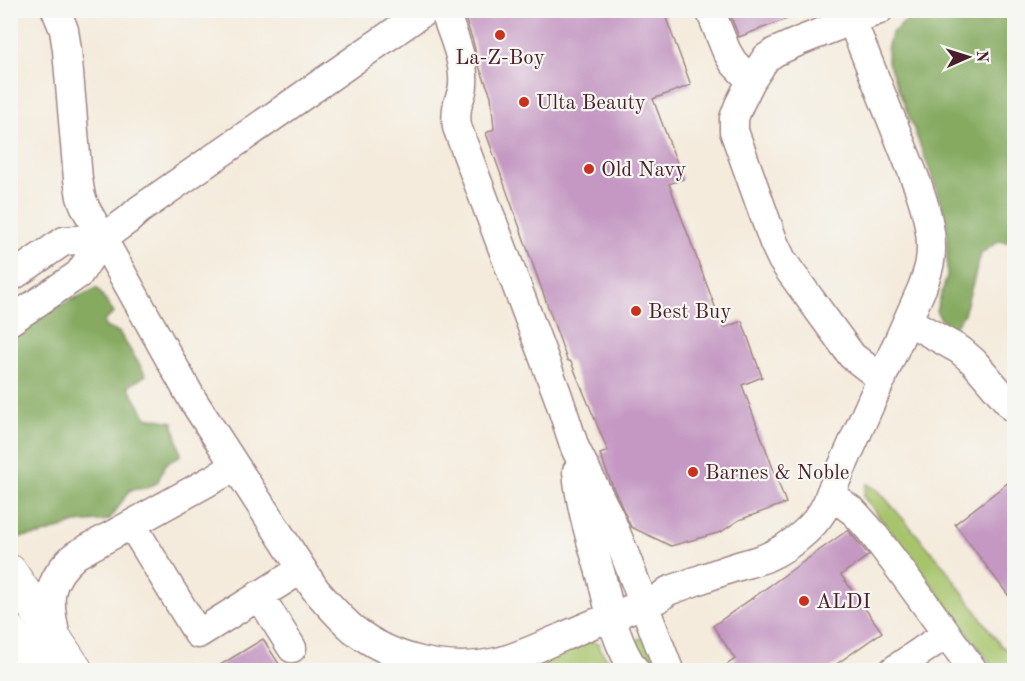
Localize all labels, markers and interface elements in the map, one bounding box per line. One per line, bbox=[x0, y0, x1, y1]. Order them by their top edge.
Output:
north arrow bbox=[938, 27, 998, 87]
marker: La-Z-Boy bbox=[493, 28, 507, 42]
place label: La-Z-Boy bbox=[455, 48, 545, 69]
text: N bbox=[973, 50, 989, 64]
place label: Ulta Beauty bbox=[536, 93, 646, 114]
marker: Ulta Beauty bbox=[517, 95, 531, 109]
place label: Old Navy bbox=[601, 160, 686, 181]
marker: Old Navy bbox=[582, 162, 596, 176]
place label: Best Buy bbox=[648, 302, 731, 323]
marker: Best Buy bbox=[629, 304, 643, 318]
place label: Barnes & Noble bbox=[705, 463, 850, 484]
marker: Barnes & Noble bbox=[686, 465, 700, 479]
place label: ALDI bbox=[816, 592, 871, 613]
marker: ALDI bbox=[797, 594, 811, 608]

